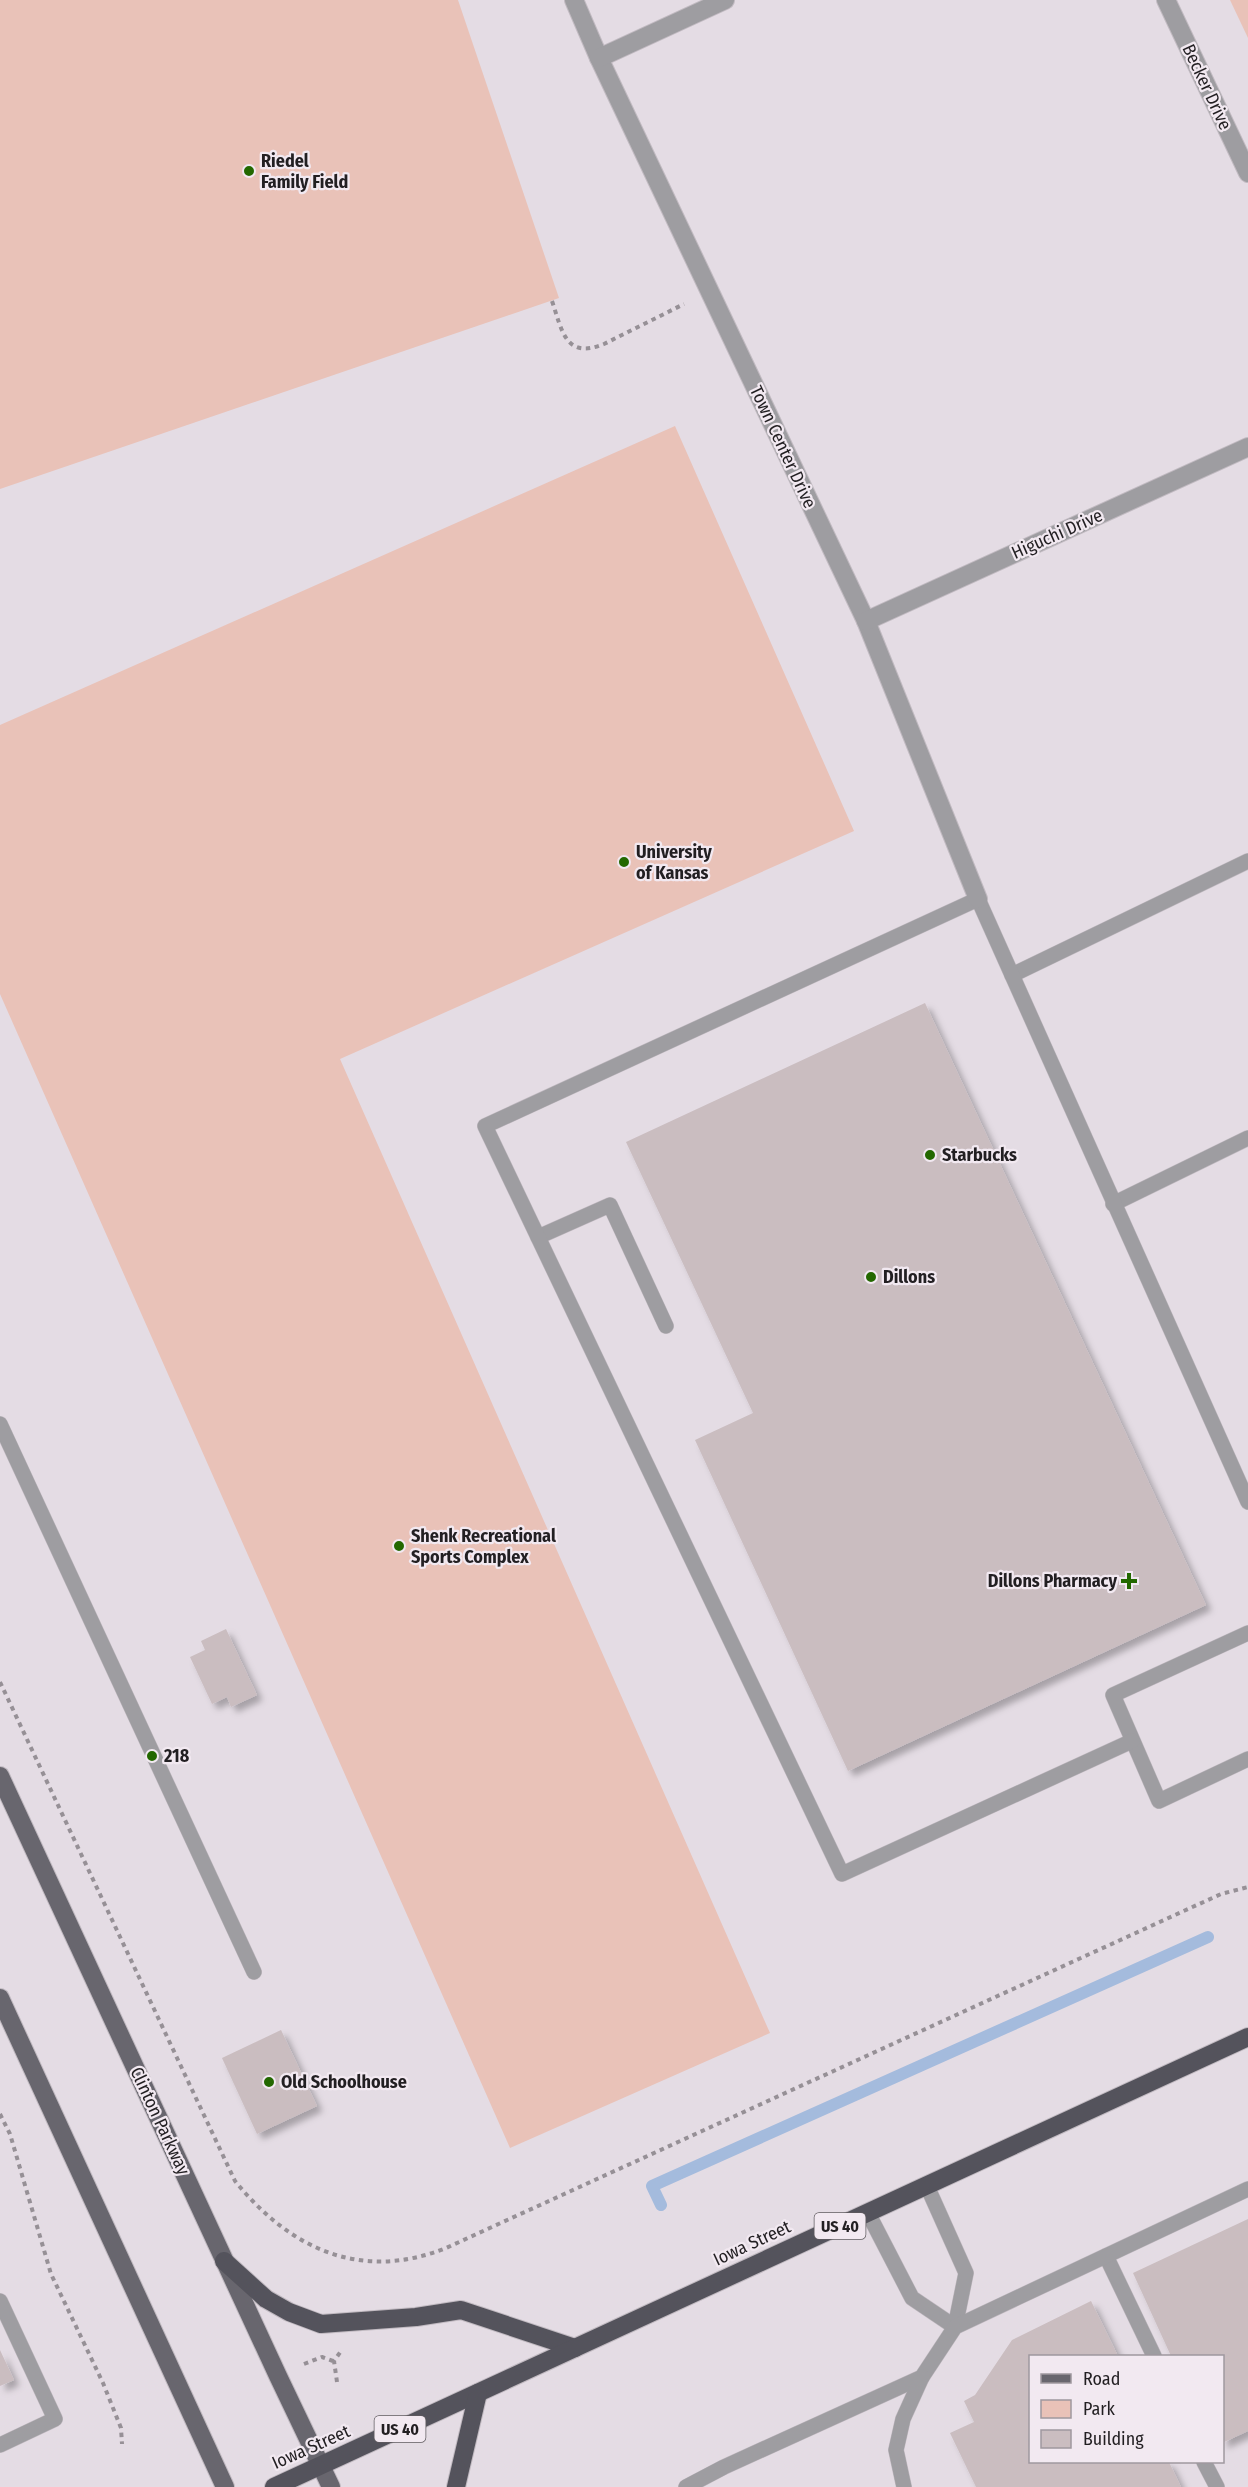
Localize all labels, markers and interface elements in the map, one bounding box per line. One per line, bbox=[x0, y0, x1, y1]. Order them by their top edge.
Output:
street label: Becker Drive bbox=[1178, 41, 1236, 134]
place label: Riedel Family Field bbox=[261, 150, 348, 193]
marker: Riedel Family Field bbox=[242, 164, 256, 178]
street label: Town Center Drive bbox=[745, 382, 821, 512]
street label: Higuchi Drive bbox=[1008, 504, 1106, 564]
place label: University of Kansas bbox=[636, 841, 712, 884]
marker: University of Kansas bbox=[617, 855, 631, 869]
place label: Starbucks bbox=[942, 1144, 1017, 1166]
marker: Starbucks bbox=[923, 1148, 937, 1162]
place label: Dillons bbox=[883, 1266, 935, 1288]
marker: Dillons bbox=[864, 1270, 878, 1284]
place label: Shenk Recreational Sports Complex bbox=[411, 1525, 556, 1568]
marker: Shenk Recreational Sports Complex bbox=[392, 1539, 406, 1553]
place label: Dillons Pharmacy bbox=[988, 1570, 1117, 1592]
marker: Dillons Pharmacy bbox=[1122, 1574, 1136, 1588]
place label: 218 bbox=[163, 1745, 190, 1767]
marker: 218 bbox=[145, 1749, 159, 1763]
street label: Clinton Parkway bbox=[125, 2063, 195, 2179]
place label: Old Schoolhouse bbox=[281, 2071, 407, 2093]
marker: Old Schoolhouse bbox=[262, 2075, 276, 2089]
road number: US 40 bbox=[814, 2213, 866, 2239]
street label: Iowa Street bbox=[710, 2215, 794, 2271]
legend bbox=[1029, 2355, 1224, 2463]
text: Road bbox=[1083, 2368, 1120, 2390]
text: Park bbox=[1083, 2398, 1116, 2420]
road number: US 40 bbox=[374, 2416, 426, 2442]
street label: Iowa Street bbox=[269, 2420, 354, 2474]
text: Building bbox=[1083, 2428, 1144, 2450]

